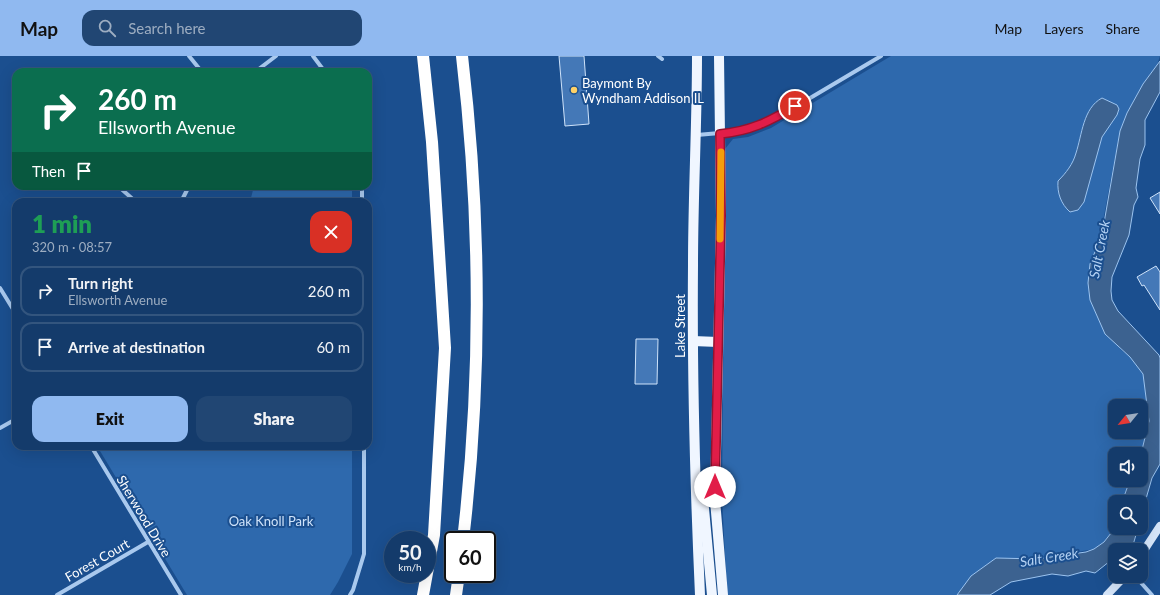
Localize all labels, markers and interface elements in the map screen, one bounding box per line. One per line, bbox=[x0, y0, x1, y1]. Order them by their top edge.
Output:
search box bbox=[82, 10, 362, 46]
text: Map bbox=[20, 17, 58, 40]
icon: search bbox=[96, 17, 118, 39]
text: Search here bbox=[128, 19, 206, 37]
text: Map bbox=[994, 20, 1022, 37]
text: Layers bbox=[1044, 20, 1084, 37]
text: Share bbox=[1106, 20, 1140, 37]
place label: Baymont By Wyndham Addison IL bbox=[582, 75, 704, 106]
text: 260 m bbox=[98, 82, 177, 116]
icon: right bbox=[32, 84, 84, 136]
marker: Baymont By Wyndham Addison IL bbox=[569, 85, 579, 95]
pin bbox=[778, 89, 812, 123]
icon: arrive bbox=[784, 95, 806, 117]
text: Ellsworth Avenue bbox=[98, 116, 235, 138]
icon: arrive bbox=[73, 160, 95, 182]
text: Then bbox=[32, 162, 65, 180]
text: 1 min bbox=[32, 209, 92, 238]
button: close bbox=[310, 211, 352, 253]
water label: Salt Creek bbox=[1085, 218, 1113, 279]
text: 320 m · 08:57 bbox=[32, 239, 112, 255]
text: Turn right bbox=[68, 274, 133, 292]
icon: right bbox=[34, 280, 56, 302]
text: 260 m bbox=[308, 282, 350, 300]
text: Ellsworth Avenue bbox=[68, 292, 167, 308]
street label: Lake Street bbox=[672, 294, 688, 358]
icon: arrive bbox=[34, 336, 56, 358]
text: Arrive at destination bbox=[68, 338, 205, 356]
text: 60 m bbox=[316, 338, 350, 356]
button: Exit bbox=[32, 396, 188, 442]
button: Share bbox=[196, 396, 352, 442]
north arrow bbox=[1108, 399, 1148, 439]
map controls bbox=[1108, 399, 1148, 583]
button: sound bbox=[1108, 447, 1148, 487]
position arrow bbox=[694, 466, 736, 508]
street label: Sherwood Drive bbox=[113, 472, 175, 560]
button: search bbox=[1108, 495, 1148, 535]
park label: Oak Knoll Park bbox=[229, 513, 314, 529]
speed limit sign: 60 bbox=[444, 531, 496, 583]
street label: Forest Court bbox=[62, 535, 132, 585]
text: 50 bbox=[398, 540, 422, 564]
button: layers bbox=[1108, 543, 1148, 583]
water label: Salt Creek bbox=[1019, 544, 1080, 570]
text: km/h bbox=[398, 561, 422, 573]

